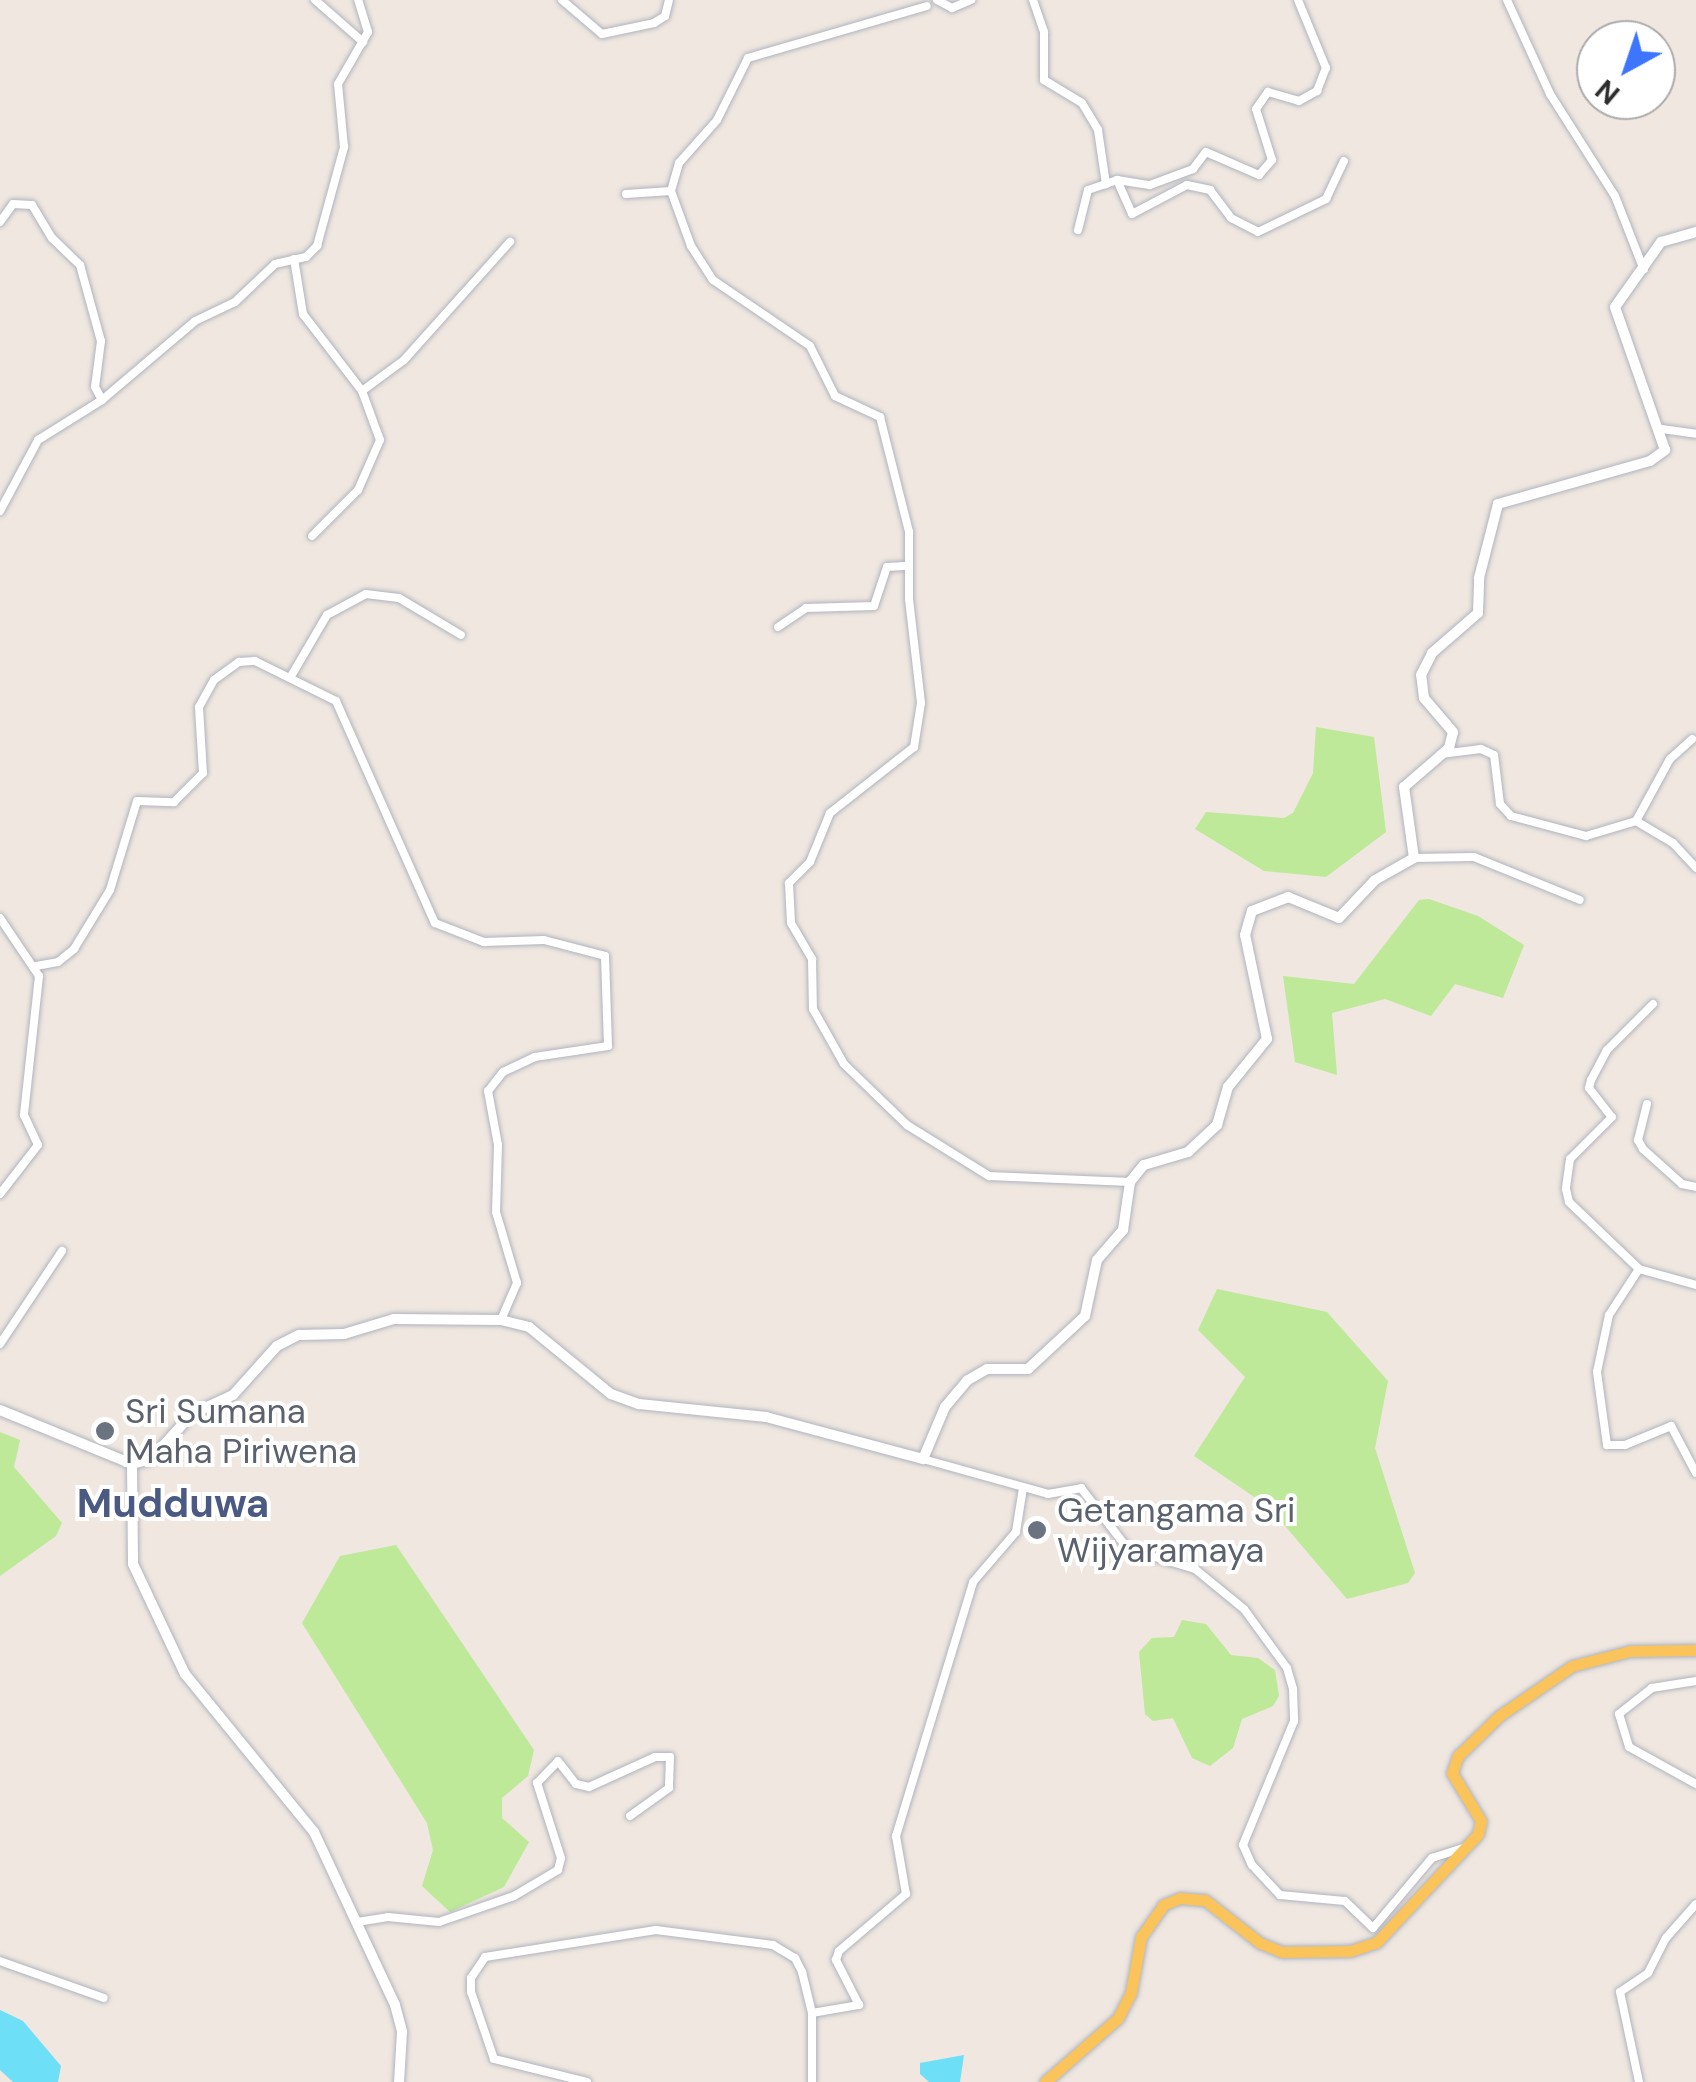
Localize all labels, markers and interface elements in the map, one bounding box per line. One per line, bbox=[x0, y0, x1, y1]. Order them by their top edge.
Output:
north arrow bbox=[1576, 20, 1676, 120]
text: N bbox=[1588, 71, 1627, 113]
place label: Sri Sumana Maha Piriwena bbox=[125, 1390, 357, 1472]
marker: Sri Sumana Maha Piriwena bbox=[94, 1420, 116, 1442]
district label: Mudduwa bbox=[77, 1479, 269, 1527]
place label: Getangama Sri Wijyaramaya bbox=[1057, 1489, 1295, 1571]
marker: Getangama Sri Wijyaramaya bbox=[1026, 1519, 1048, 1541]

